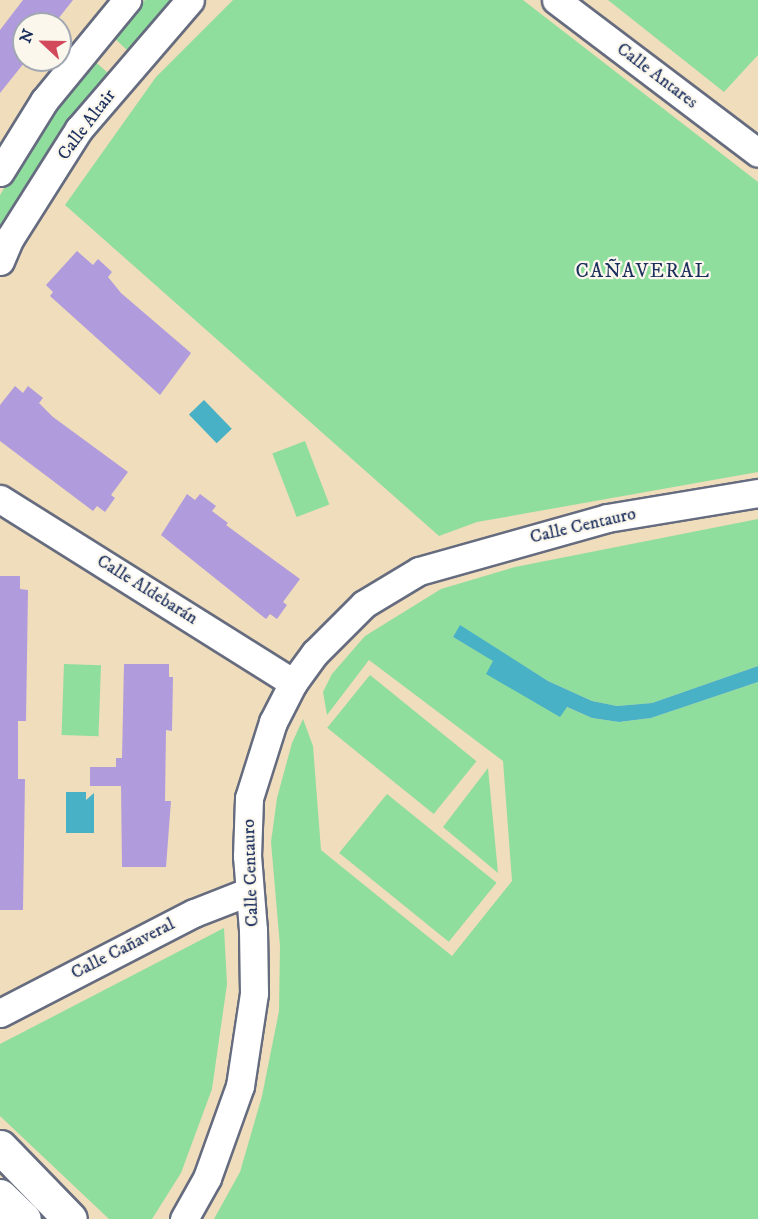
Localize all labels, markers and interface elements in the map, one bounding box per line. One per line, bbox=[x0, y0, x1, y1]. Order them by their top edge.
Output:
north arrow bbox=[12, 12, 72, 72]
text: N bbox=[15, 26, 39, 46]
street label: Calle Antares bbox=[612, 38, 702, 114]
street label: Calle Altair bbox=[53, 85, 121, 165]
district label: CAÑAVERAL bbox=[576, 259, 710, 283]
street label: Calle Centauro bbox=[528, 503, 638, 549]
street label: Calle Aldebarán bbox=[93, 550, 201, 630]
street label: Calle Centauro bbox=[238, 819, 264, 927]
street label: Calle Cañaveral bbox=[68, 914, 178, 984]

